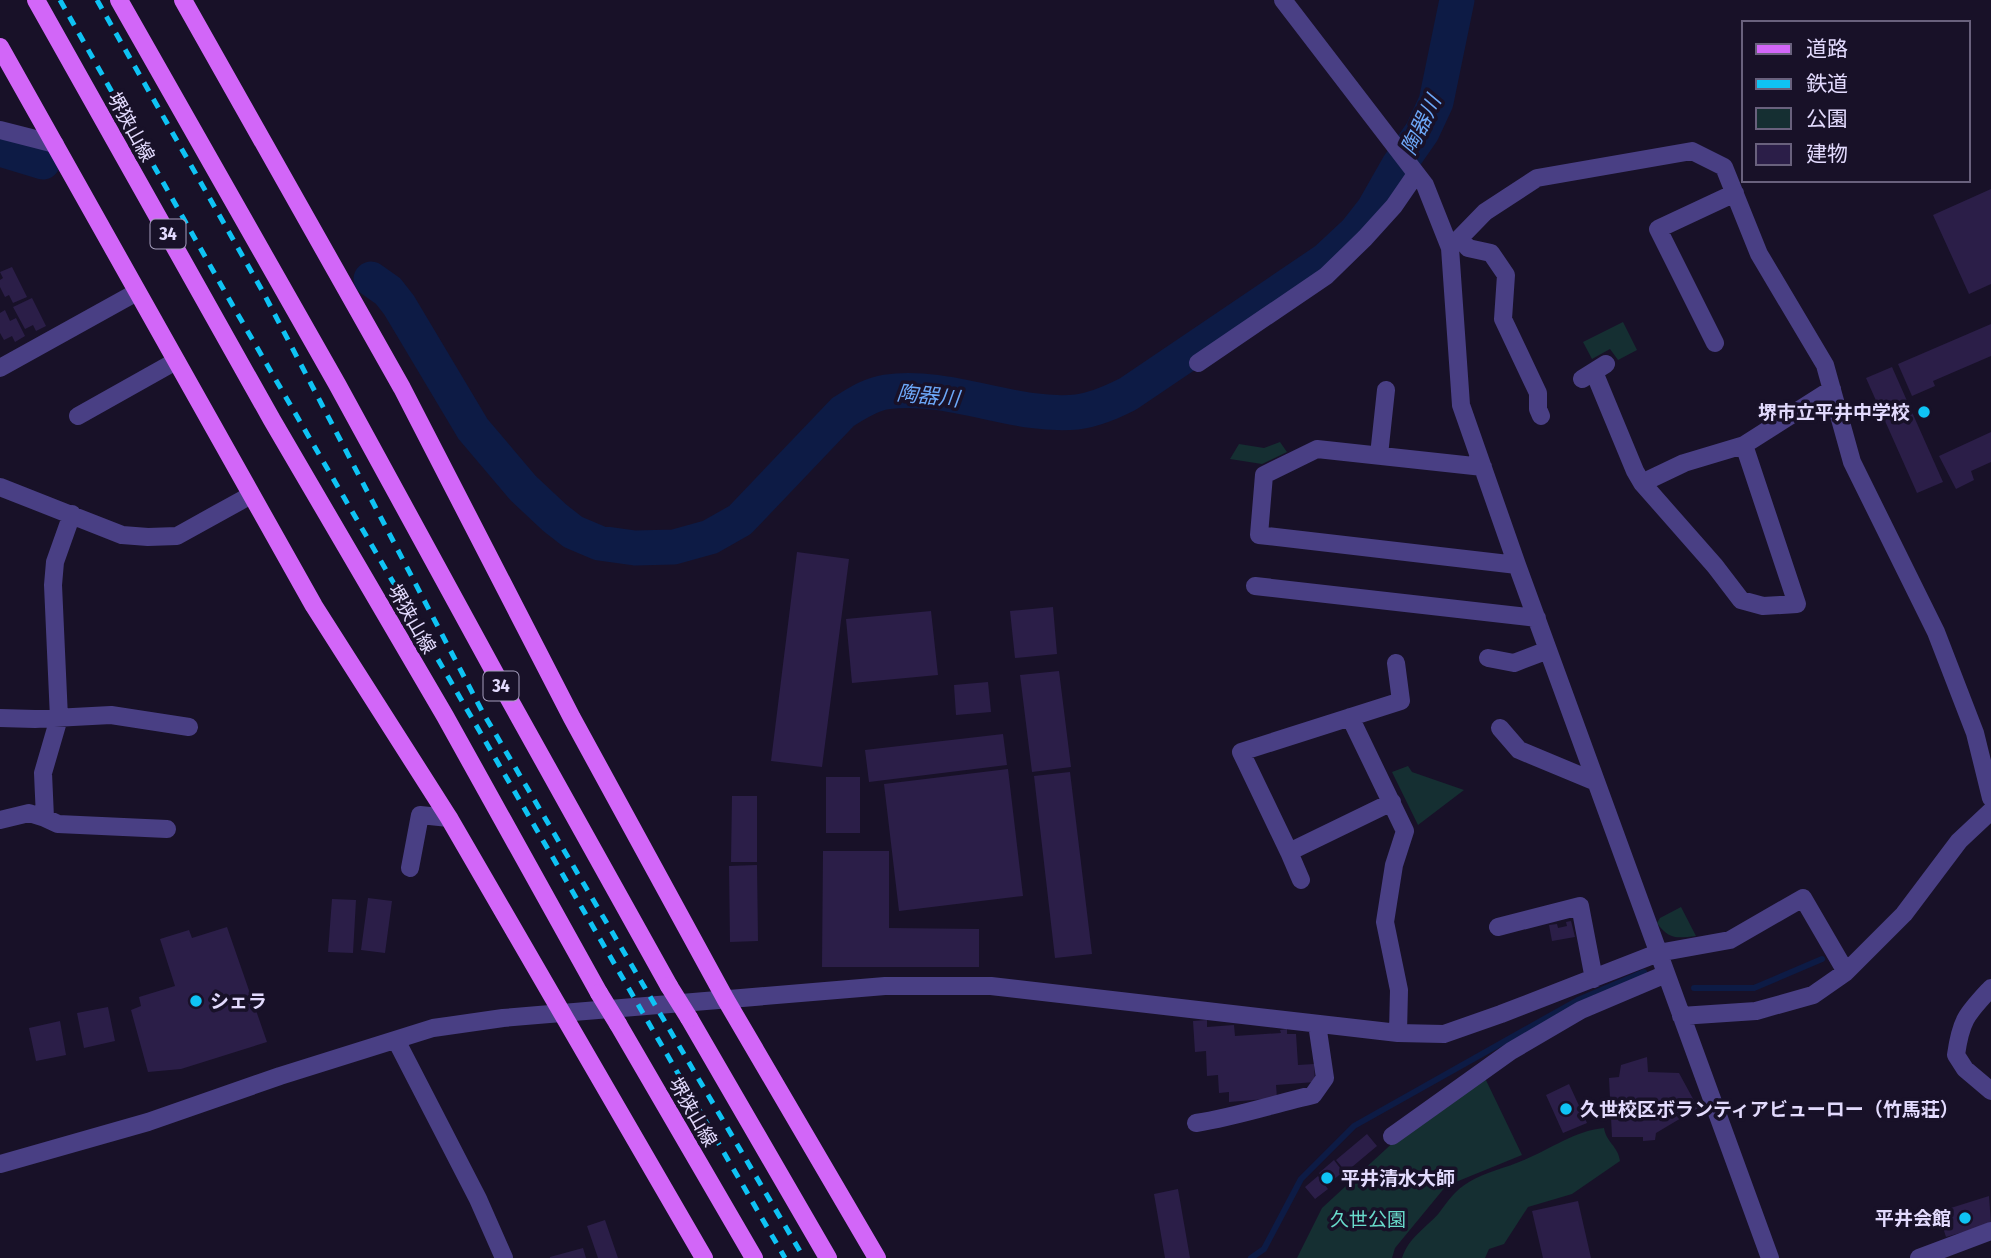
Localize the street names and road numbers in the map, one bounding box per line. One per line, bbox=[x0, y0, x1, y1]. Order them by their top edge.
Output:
street label: 堺狭山線 bbox=[103, 88, 159, 166]
road number: 34 bbox=[150, 220, 186, 248]
street label: 堺狭山線 bbox=[383, 580, 441, 658]
road number: 34 bbox=[484, 672, 518, 700]
street label: 堺狭山線 bbox=[664, 1073, 722, 1151]

